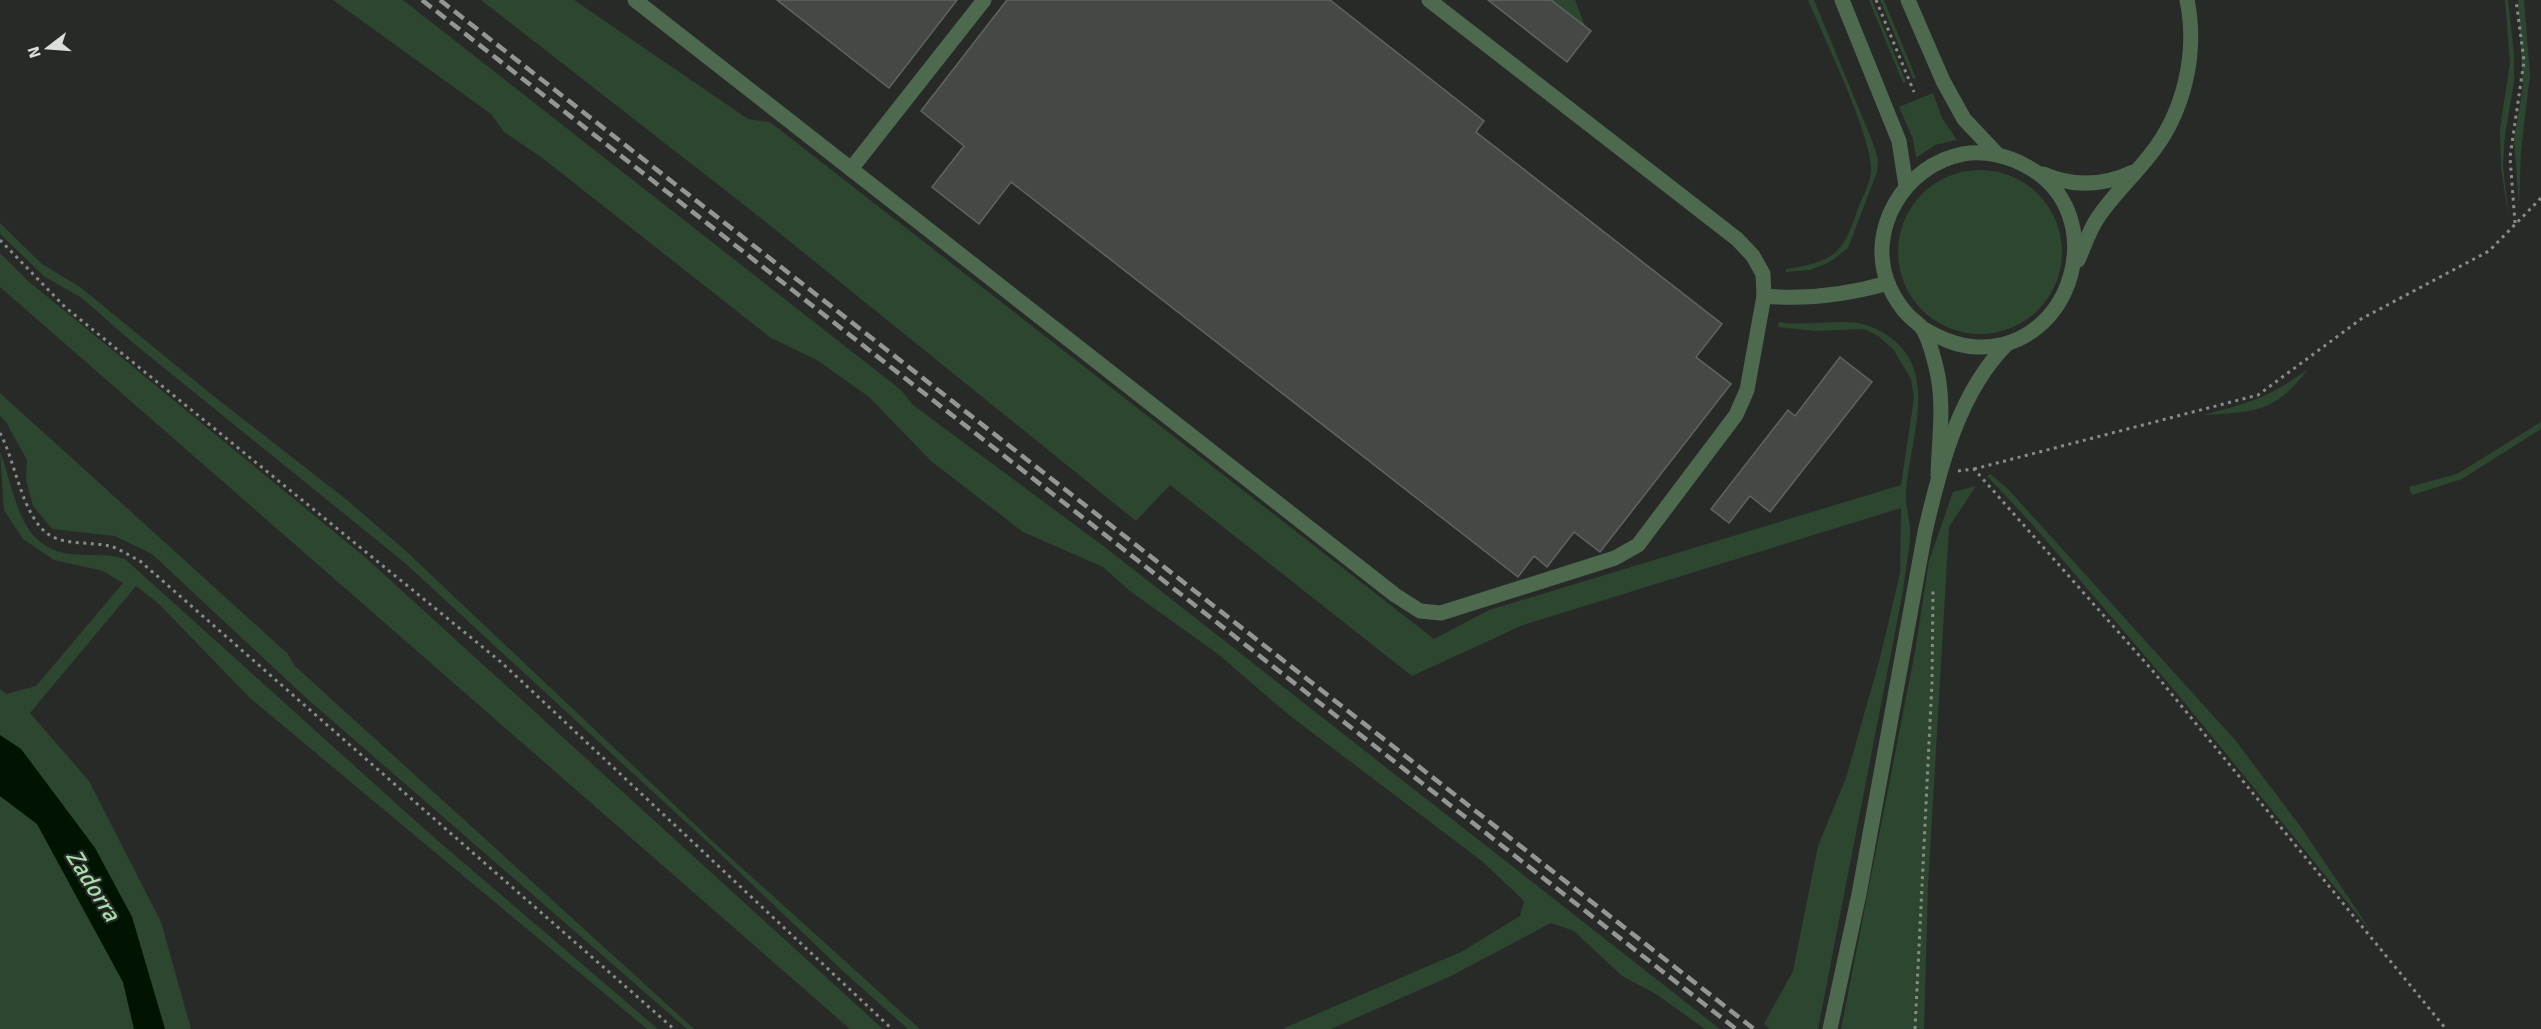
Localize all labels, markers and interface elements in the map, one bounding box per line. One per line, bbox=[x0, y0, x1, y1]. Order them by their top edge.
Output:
north arrow bbox=[18, 18, 78, 78]
text: N bbox=[23, 44, 46, 60]
water label: Zadorra bbox=[59, 843, 127, 928]

